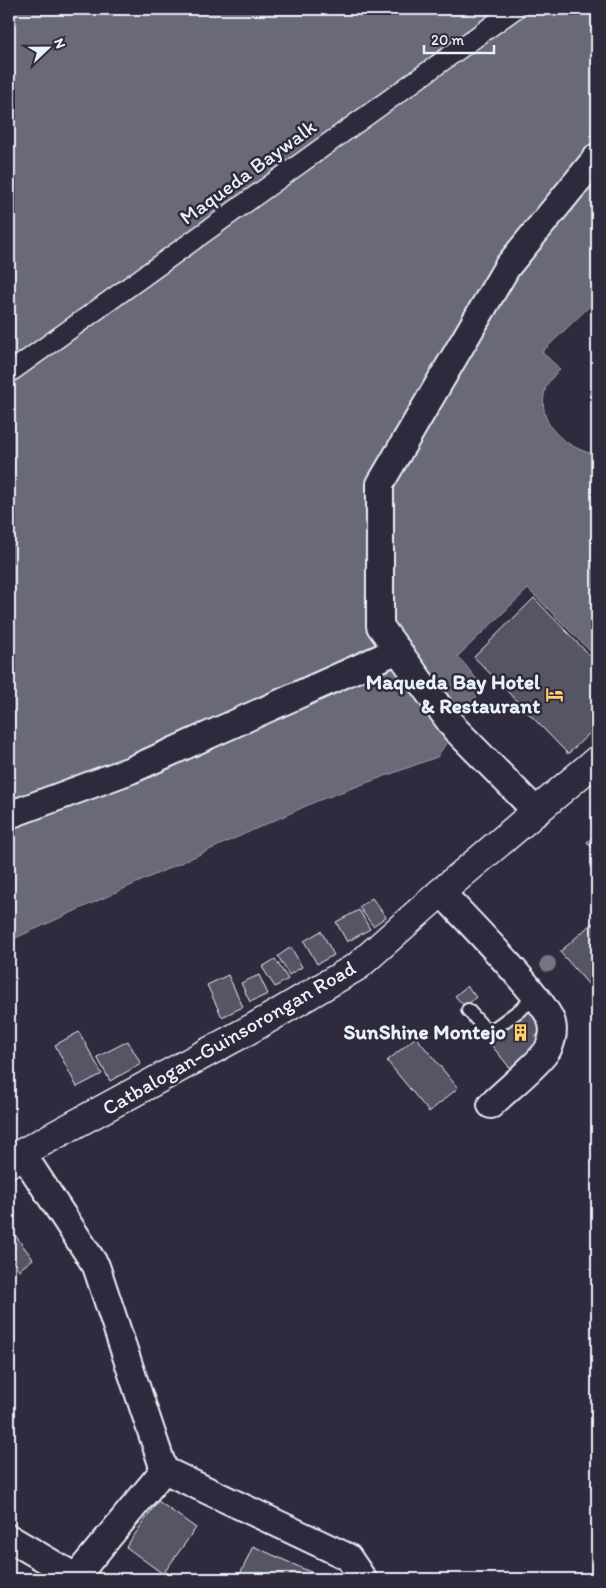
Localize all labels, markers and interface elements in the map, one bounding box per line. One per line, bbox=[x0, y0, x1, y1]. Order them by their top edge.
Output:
north arrow bbox=[22, 22, 72, 72]
scale bar bbox=[424, 22, 494, 54]
text: 20 m bbox=[431, 31, 465, 49]
text: N bbox=[50, 36, 69, 51]
street label: Maqueda Baywalk bbox=[175, 114, 321, 229]
place label: Maqueda Bay Hotel & Restaurant bbox=[366, 669, 541, 718]
hotel icon: Maqueda Bay Hotel & Restaurant bbox=[544, 684, 564, 704]
street label: Catbalogan-Guinsorongan Road bbox=[98, 954, 360, 1120]
place label: SunShine Montejo bbox=[343, 1019, 506, 1045]
building icon: SunShine Montejo bbox=[510, 1022, 530, 1042]

